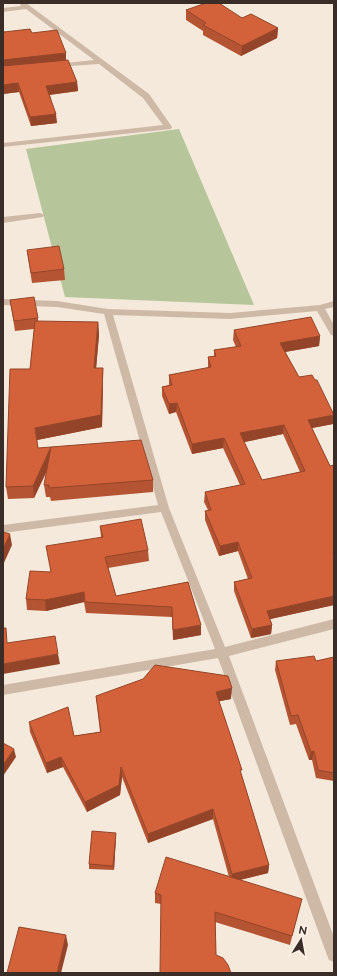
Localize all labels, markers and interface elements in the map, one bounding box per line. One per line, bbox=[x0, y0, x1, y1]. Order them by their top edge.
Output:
north arrow bbox=[281, 920, 321, 960]
text: N bbox=[297, 923, 308, 938]

